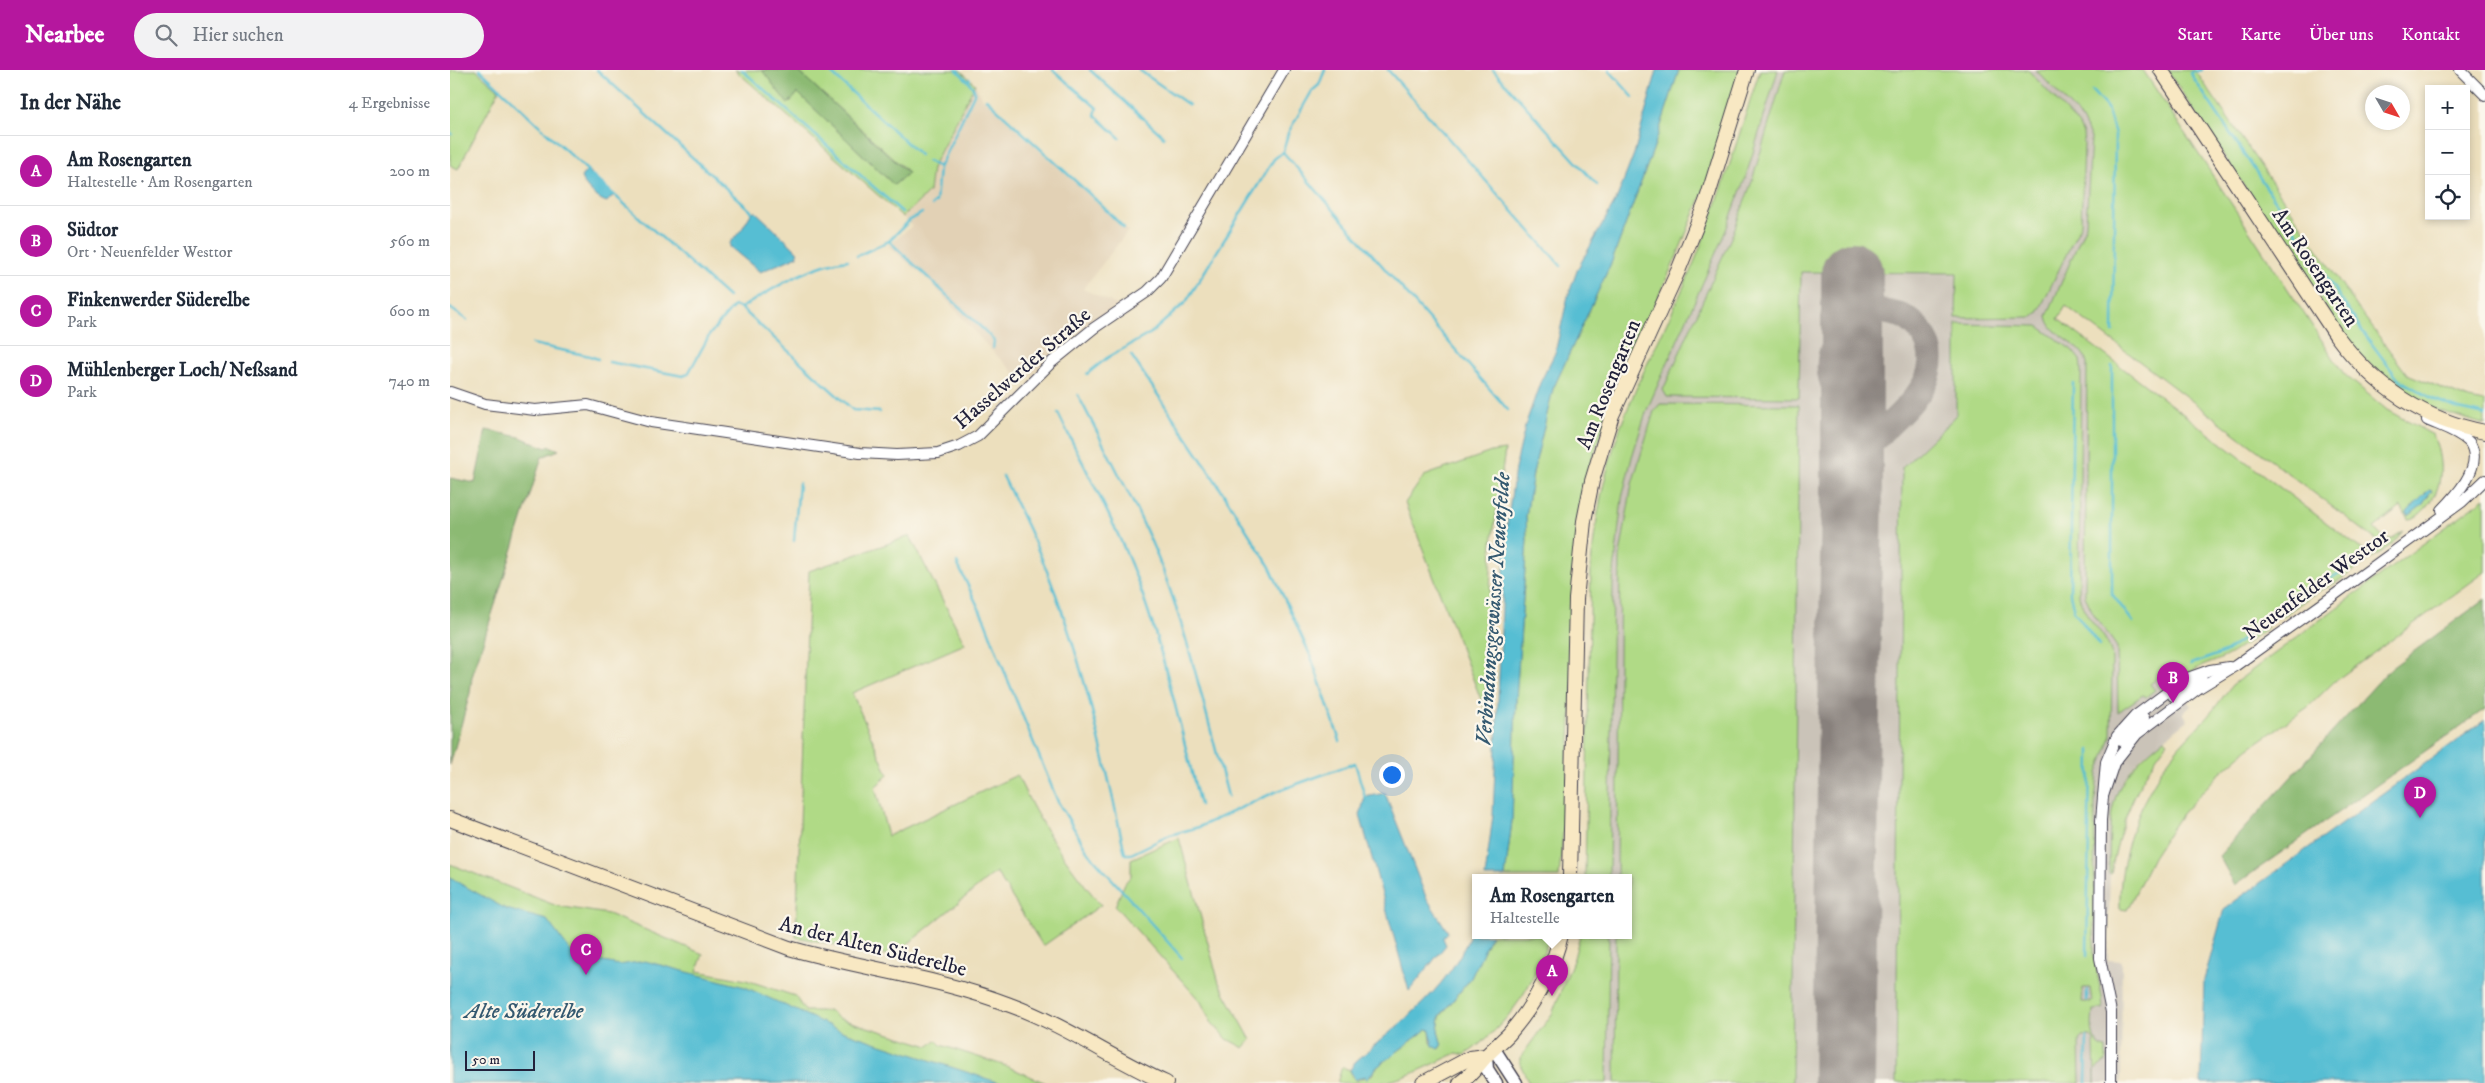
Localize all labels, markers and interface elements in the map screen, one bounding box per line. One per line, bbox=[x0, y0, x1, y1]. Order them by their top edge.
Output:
search box bbox=[134, 13, 484, 58]
text: Nearbee bbox=[25, 20, 104, 50]
icon: search bbox=[152, 21, 180, 49]
text: Hier suchen bbox=[192, 24, 284, 47]
text: Start bbox=[2177, 24, 2213, 46]
text: Karte bbox=[2241, 24, 2281, 46]
text: Über uns bbox=[2309, 24, 2373, 46]
text: Kontakt bbox=[2401, 24, 2460, 46]
north arrow bbox=[2365, 85, 2410, 130]
map controls bbox=[2425, 85, 2470, 220]
button: + bbox=[2425, 85, 2470, 130]
text: In der Nähe bbox=[20, 90, 121, 116]
text: 4 Ergebnisse bbox=[348, 93, 430, 113]
button: − bbox=[2425, 130, 2470, 175]
text: Am Rosengarten bbox=[67, 149, 192, 172]
text: A bbox=[31, 161, 41, 181]
text: 200 m bbox=[389, 161, 430, 181]
text: Haltestelle · Am Rosengarten bbox=[67, 172, 253, 192]
button: locate bbox=[2425, 175, 2470, 220]
street label: Am Rosengarten bbox=[2266, 203, 2364, 332]
text: Südtor bbox=[67, 219, 118, 242]
text: B bbox=[31, 231, 41, 251]
text: 560 m bbox=[390, 231, 430, 251]
text: Ort · Neuenfelder Westtor bbox=[67, 242, 233, 262]
text: Finkenwerder Süderelbe bbox=[67, 289, 250, 312]
text: C bbox=[31, 301, 41, 321]
text: 600 m bbox=[389, 301, 430, 321]
street label: Hasselwerder Straße bbox=[949, 302, 1097, 435]
text: Park bbox=[67, 312, 97, 332]
street label: Am Rosengarten bbox=[1571, 316, 1647, 453]
text: Mühlenberger Loch/ Neßsand bbox=[67, 359, 298, 382]
text: D bbox=[30, 371, 42, 391]
text: 740 m bbox=[389, 371, 430, 391]
text: Park bbox=[67, 382, 97, 402]
water label: Verbindungsgewässer Neuenfelde bbox=[1470, 471, 1517, 747]
street label: Neuenfelder Westtor bbox=[2239, 523, 2395, 646]
pin: B bbox=[2157, 662, 2189, 703]
your location bbox=[1379, 762, 1405, 788]
pin: D bbox=[2404, 777, 2436, 818]
popup bbox=[1472, 874, 1632, 939]
text: Am Rosengarten bbox=[1490, 885, 1614, 908]
text: Haltestelle bbox=[1490, 908, 1560, 928]
street label: An der Alten Süderelbe bbox=[776, 911, 970, 983]
pin: C bbox=[570, 934, 602, 975]
pin: A bbox=[1536, 955, 1568, 996]
water label: Alte Süderelbe bbox=[462, 998, 584, 1025]
scale bar bbox=[465, 1048, 535, 1071]
text: 50 m bbox=[472, 1051, 500, 1069]

